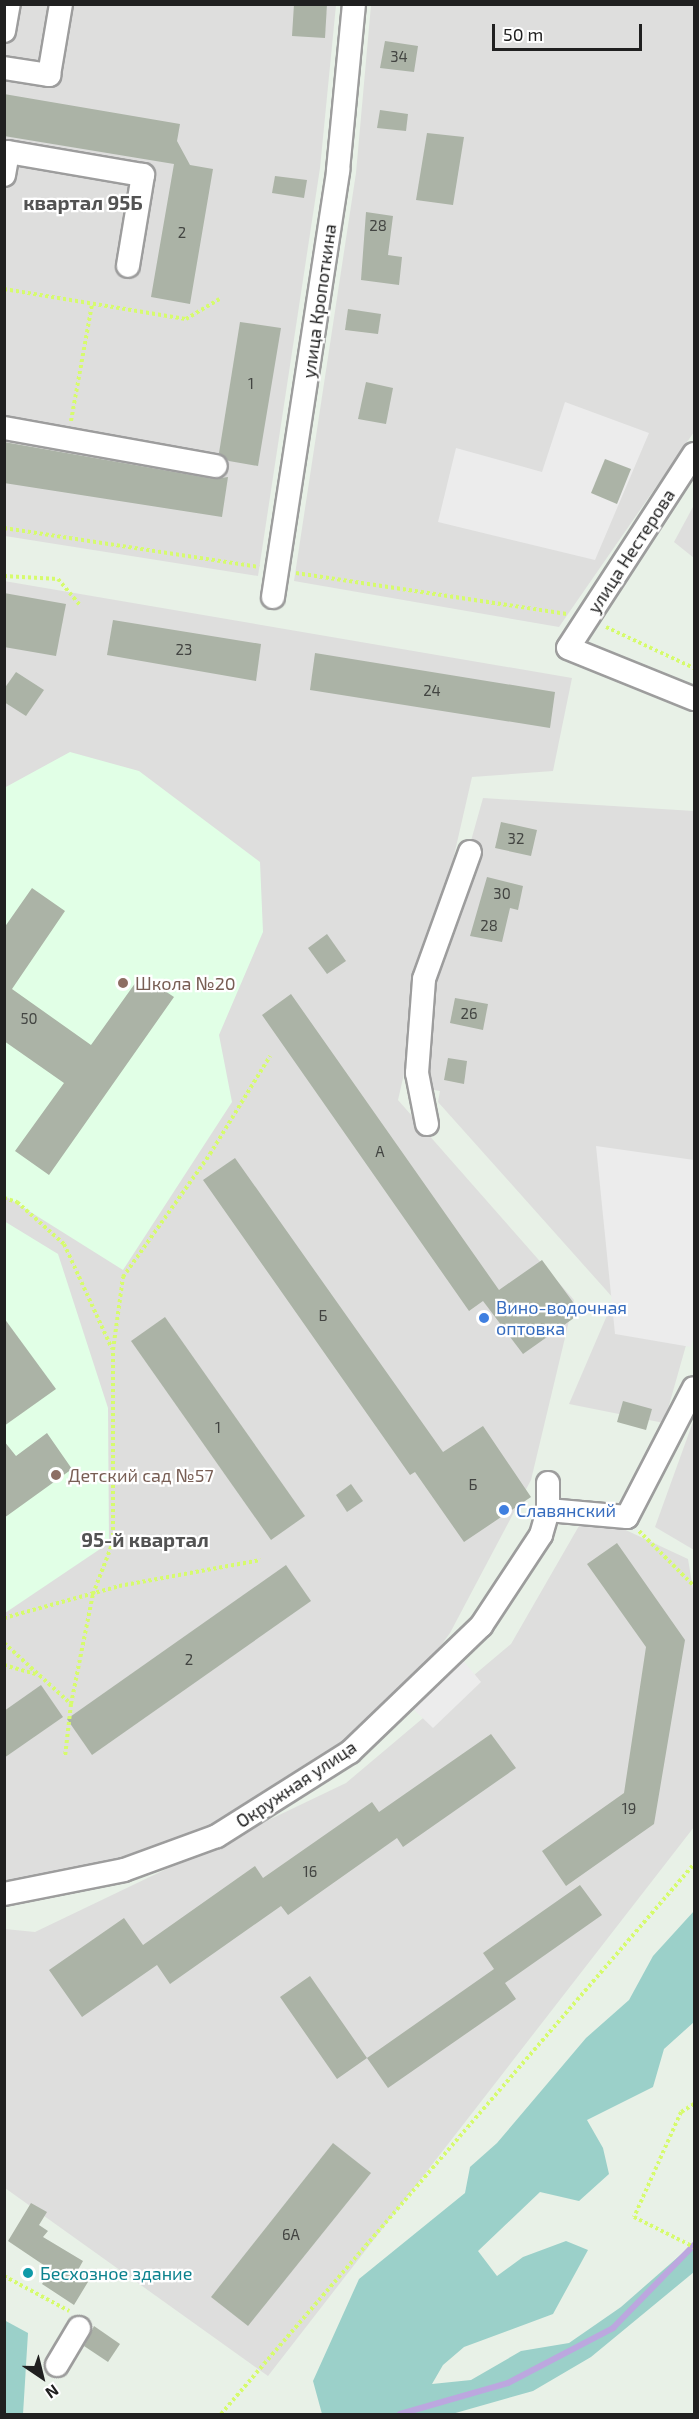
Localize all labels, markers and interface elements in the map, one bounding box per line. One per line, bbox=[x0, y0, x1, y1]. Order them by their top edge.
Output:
scale bar bbox=[495, 12, 645, 50]
text: 50 m bbox=[503, 23, 543, 45]
house number: 34 bbox=[390, 48, 408, 66]
district label: квартал 95Б bbox=[23, 190, 143, 214]
house number: 28 bbox=[369, 217, 387, 235]
street label: улица Кропоткина bbox=[297, 222, 341, 380]
house number: 2 bbox=[178, 224, 186, 242]
house number: 1 bbox=[248, 375, 254, 393]
street label: улица Нестерова bbox=[583, 485, 679, 617]
house number: 23 bbox=[176, 641, 192, 659]
house number: 24 bbox=[423, 682, 441, 700]
house number: 32 bbox=[508, 830, 524, 848]
house number: 30 bbox=[493, 885, 511, 903]
house number: 28 bbox=[480, 917, 498, 935]
place label: Школа №20 bbox=[135, 972, 236, 994]
marker: Школа №20 bbox=[116, 976, 130, 990]
house number: 26 bbox=[460, 1005, 478, 1023]
house number: 50 bbox=[20, 1010, 38, 1028]
house number: А bbox=[375, 1143, 385, 1161]
place label: Вино-водочная оптовка bbox=[496, 1297, 627, 1340]
house number: Б bbox=[319, 1307, 327, 1325]
marker: Вино-водочная оптовка bbox=[477, 1311, 491, 1325]
house number: 1 bbox=[215, 1419, 221, 1437]
place label: Детский сад №57 bbox=[68, 1464, 214, 1486]
marker: Детский сад №57 bbox=[49, 1468, 63, 1482]
house number: Б bbox=[469, 1476, 477, 1494]
place label: Славянский bbox=[516, 1499, 616, 1521]
marker: Славянский bbox=[497, 1503, 511, 1517]
district label: 95-й квартал bbox=[81, 1527, 209, 1551]
house number: 2 bbox=[185, 1651, 193, 1669]
street label: Окружная улица bbox=[232, 1736, 360, 1832]
house number: 19 bbox=[622, 1800, 636, 1818]
house number: 16 bbox=[303, 1863, 317, 1881]
house number: 6А bbox=[282, 2226, 300, 2244]
place label: Бесхозное здание bbox=[40, 2262, 192, 2284]
marker: Бесхозное здание bbox=[21, 2266, 35, 2280]
north arrow bbox=[12, 2347, 72, 2407]
text: N bbox=[42, 2381, 63, 2403]

